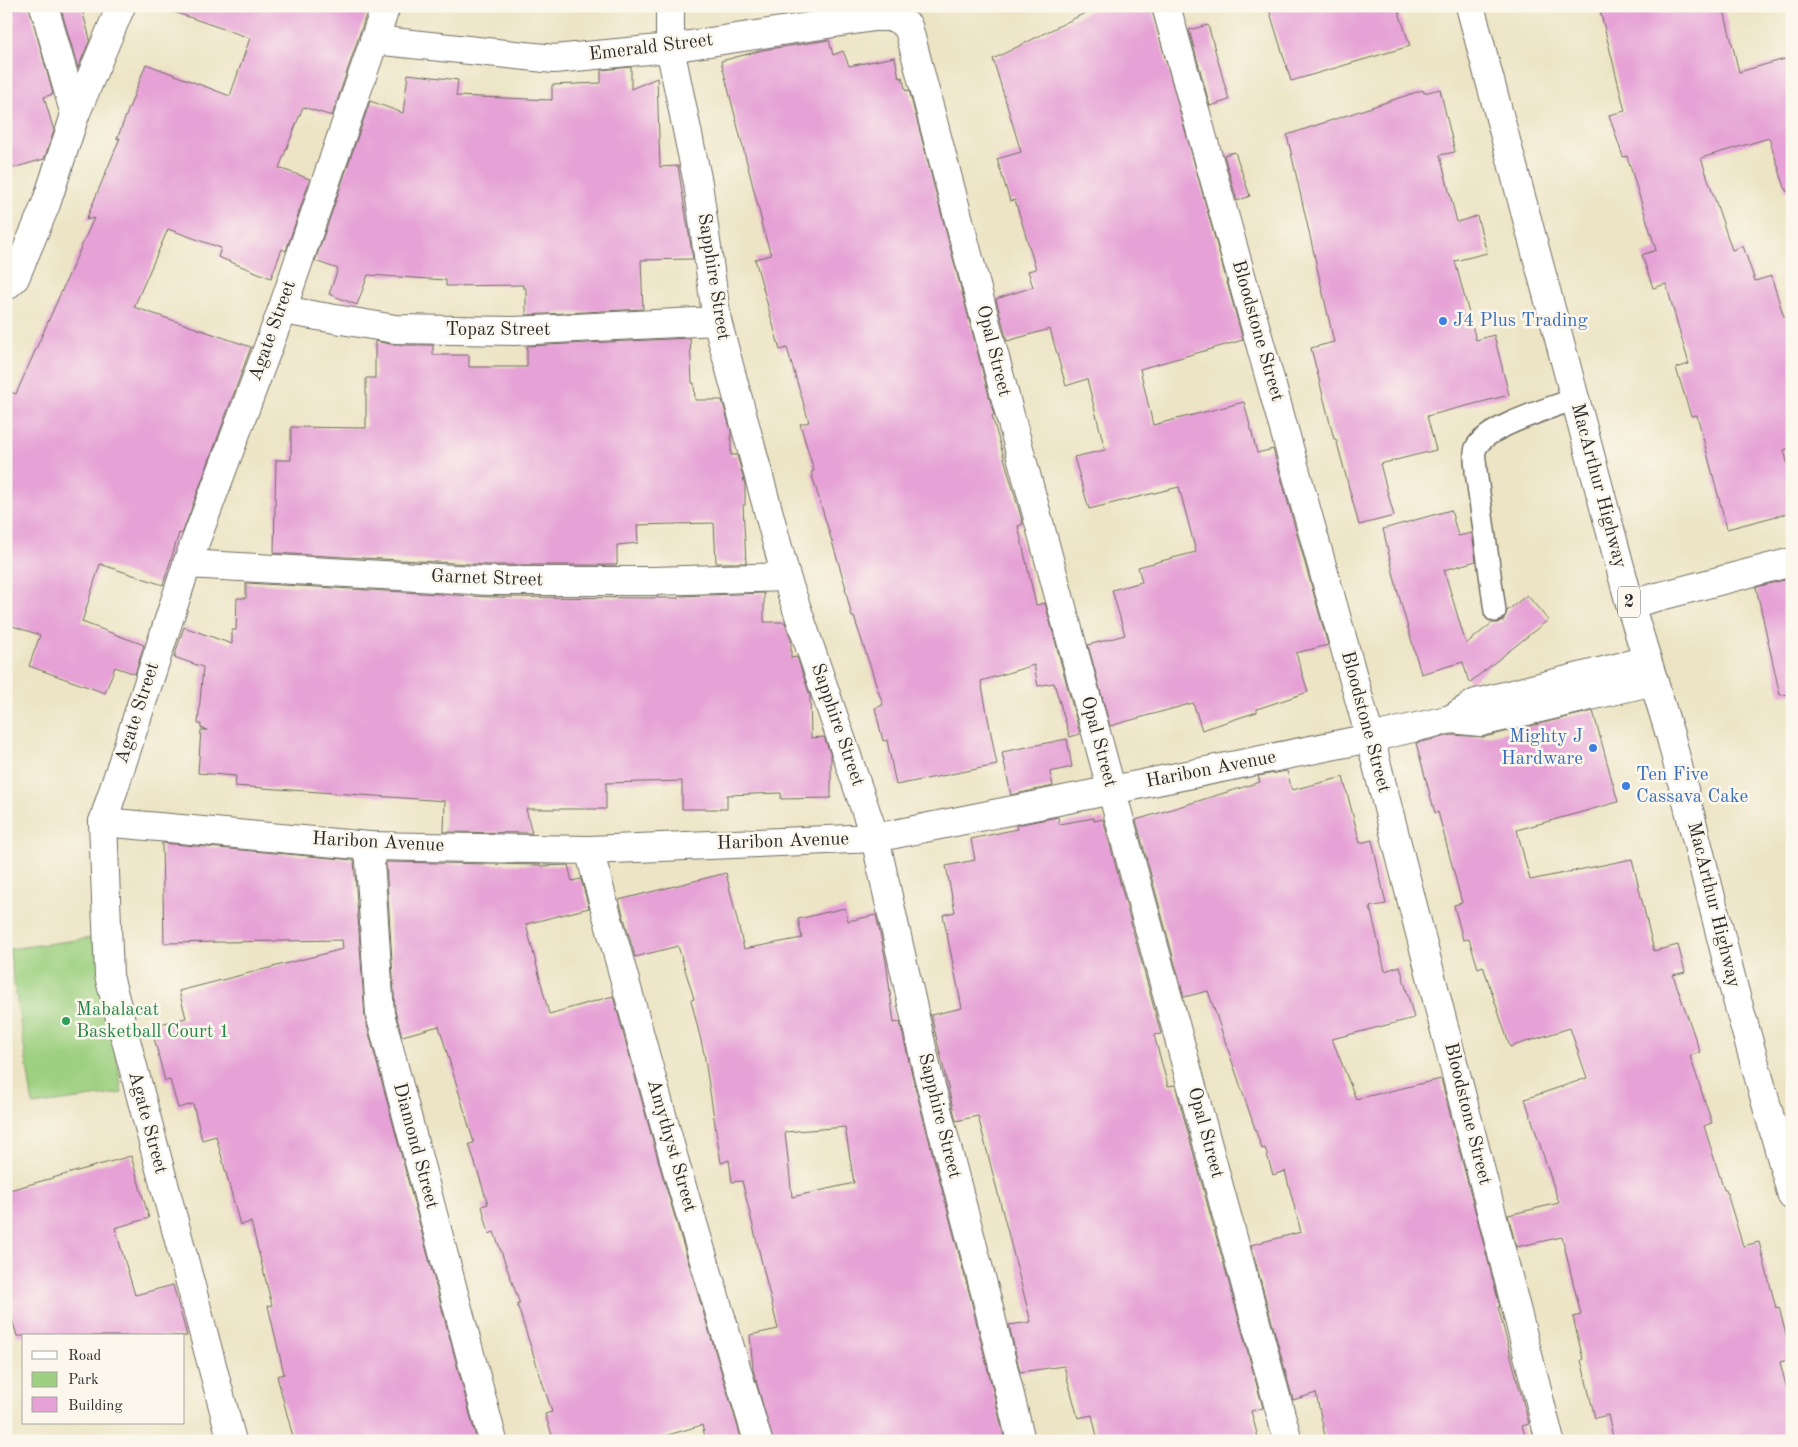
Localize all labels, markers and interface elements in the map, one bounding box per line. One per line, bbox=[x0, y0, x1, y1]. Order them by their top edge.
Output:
street label: Emerald Street bbox=[588, 31, 714, 65]
street label: Sapphire Street bbox=[694, 212, 732, 342]
street label: Bloodstone Street bbox=[1228, 258, 1286, 404]
street label: Agate Street bbox=[246, 278, 300, 384]
street label: Opal Street bbox=[972, 303, 1014, 399]
place label: J4 Plus Trading bbox=[1453, 312, 1588, 331]
marker: J4 Plus Trading bbox=[1437, 315, 1449, 327]
street label: Topaz Street bbox=[446, 321, 550, 340]
street label: MacArthur Highway bbox=[1567, 401, 1629, 571]
street label: Garnet Street bbox=[431, 568, 543, 590]
road number: 2 bbox=[1618, 586, 1640, 618]
street label: Bloodstone Street bbox=[1337, 649, 1393, 795]
street label: Agate Street bbox=[113, 660, 163, 766]
street label: Sapphire Street bbox=[807, 661, 867, 789]
street label: Opal Street bbox=[1077, 694, 1119, 790]
place label: Mighty J Hardware bbox=[1501, 728, 1583, 769]
marker: Mighty J Hardware bbox=[1587, 742, 1599, 754]
street label: Haribon Avenue bbox=[1144, 748, 1278, 792]
place label: Ten Five Cassava Cake bbox=[1636, 766, 1748, 807]
marker: Ten Five Cassava Cake bbox=[1620, 780, 1632, 792]
street label: MacArthur Highway bbox=[1683, 820, 1743, 990]
street label: Haribon Avenue bbox=[311, 830, 445, 856]
street label: Haribon Avenue bbox=[717, 830, 849, 854]
place label: Mabalacat Basketball Court 1 bbox=[76, 1001, 230, 1042]
marker: Mabalacat Basketball Court 1 bbox=[60, 1015, 72, 1027]
street label: Bloodstone Street bbox=[1440, 1041, 1494, 1187]
street label: Sapphire Street bbox=[914, 1051, 964, 1181]
street label: Agate Street bbox=[124, 1070, 170, 1176]
street label: Amythyst Street bbox=[643, 1077, 699, 1215]
street label: Diamond Street bbox=[389, 1081, 441, 1211]
street label: Opal Street bbox=[1184, 1085, 1226, 1181]
legend bbox=[22, 1334, 185, 1424]
text: Road bbox=[68, 1349, 102, 1364]
text: Park bbox=[68, 1373, 99, 1388]
text: Building bbox=[68, 1399, 123, 1414]

